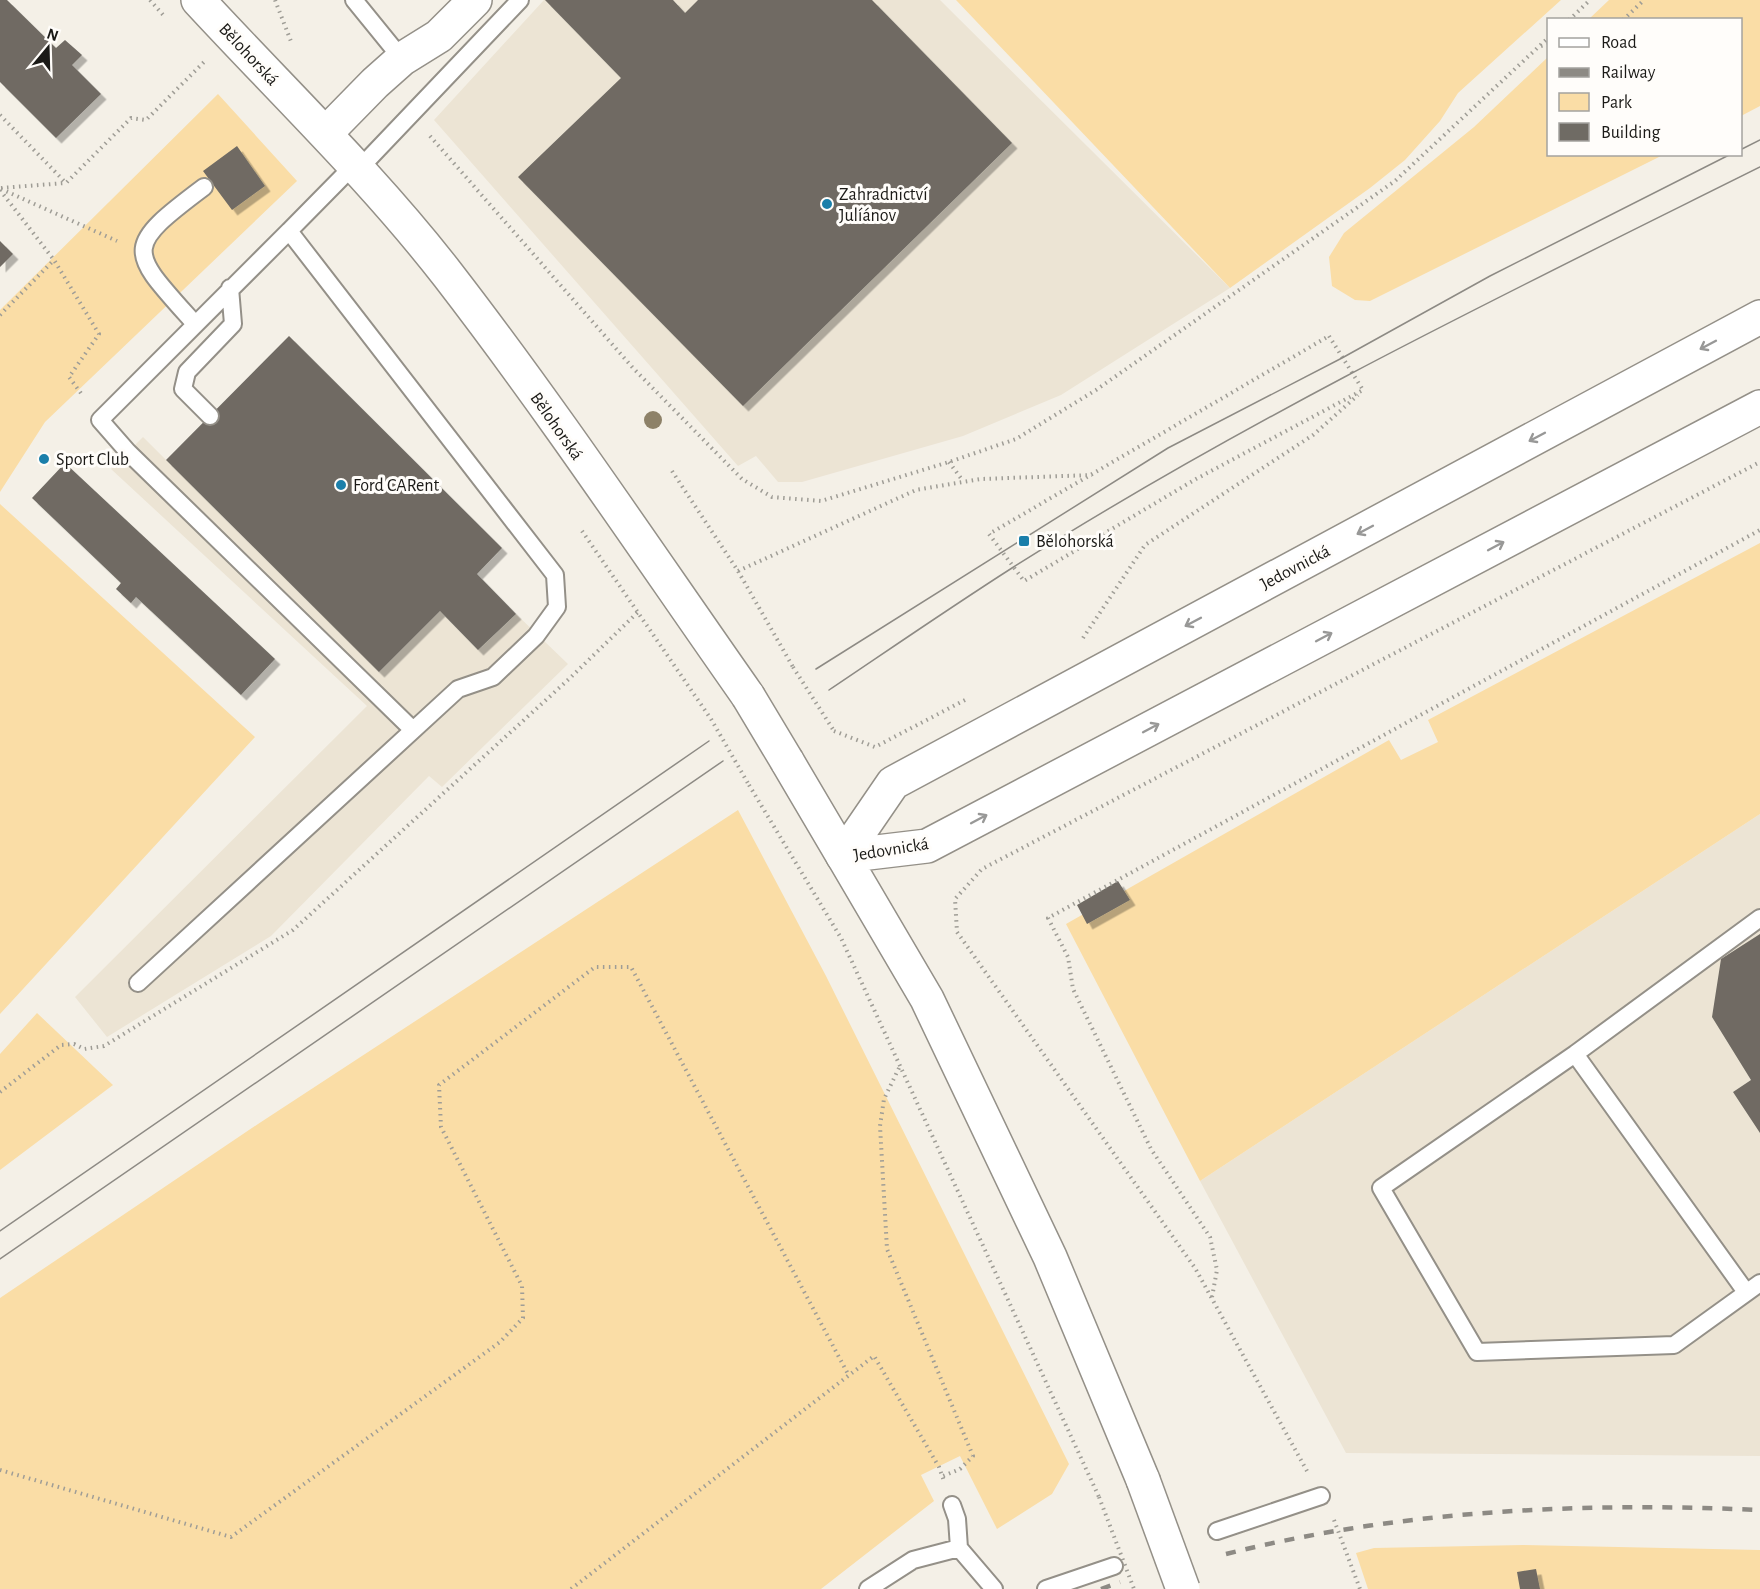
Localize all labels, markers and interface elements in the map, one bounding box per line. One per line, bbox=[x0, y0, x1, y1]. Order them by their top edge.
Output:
north arrow bbox=[18, 18, 78, 78]
legend bbox=[1547, 18, 1742, 156]
street label: Bělohorská bbox=[215, 20, 281, 89]
text: N bbox=[45, 25, 60, 44]
text: Road bbox=[1601, 34, 1637, 52]
text: Railway bbox=[1601, 64, 1656, 82]
text: Park bbox=[1601, 94, 1633, 112]
text: Building bbox=[1601, 124, 1661, 142]
place label: Zahradnictví Julíánov bbox=[839, 186, 928, 225]
marker: Zahradnictví Julíánov bbox=[820, 197, 834, 211]
one-way arrow bbox=[1700, 340, 1718, 351]
street label: Bělohorská bbox=[527, 390, 586, 464]
one-way arrow bbox=[1528, 432, 1546, 443]
place label: Sport Club bbox=[56, 451, 129, 469]
marker: Sport Club bbox=[37, 452, 51, 466]
place label: Ford CARent bbox=[353, 477, 440, 495]
marker: Ford CARent bbox=[334, 478, 348, 492]
one-way arrow bbox=[1357, 524, 1374, 536]
place label: Bělohorská bbox=[1036, 533, 1114, 551]
marker: Bělohorská bbox=[1017, 534, 1031, 548]
one-way arrow bbox=[1487, 540, 1504, 552]
street label: Jedovnická bbox=[1258, 542, 1333, 594]
one-way arrow bbox=[1185, 616, 1202, 628]
one-way arrow bbox=[1314, 631, 1332, 642]
one-way arrow bbox=[1142, 722, 1159, 734]
one-way arrow bbox=[969, 813, 987, 824]
street label: Jedovnická bbox=[852, 835, 930, 865]

